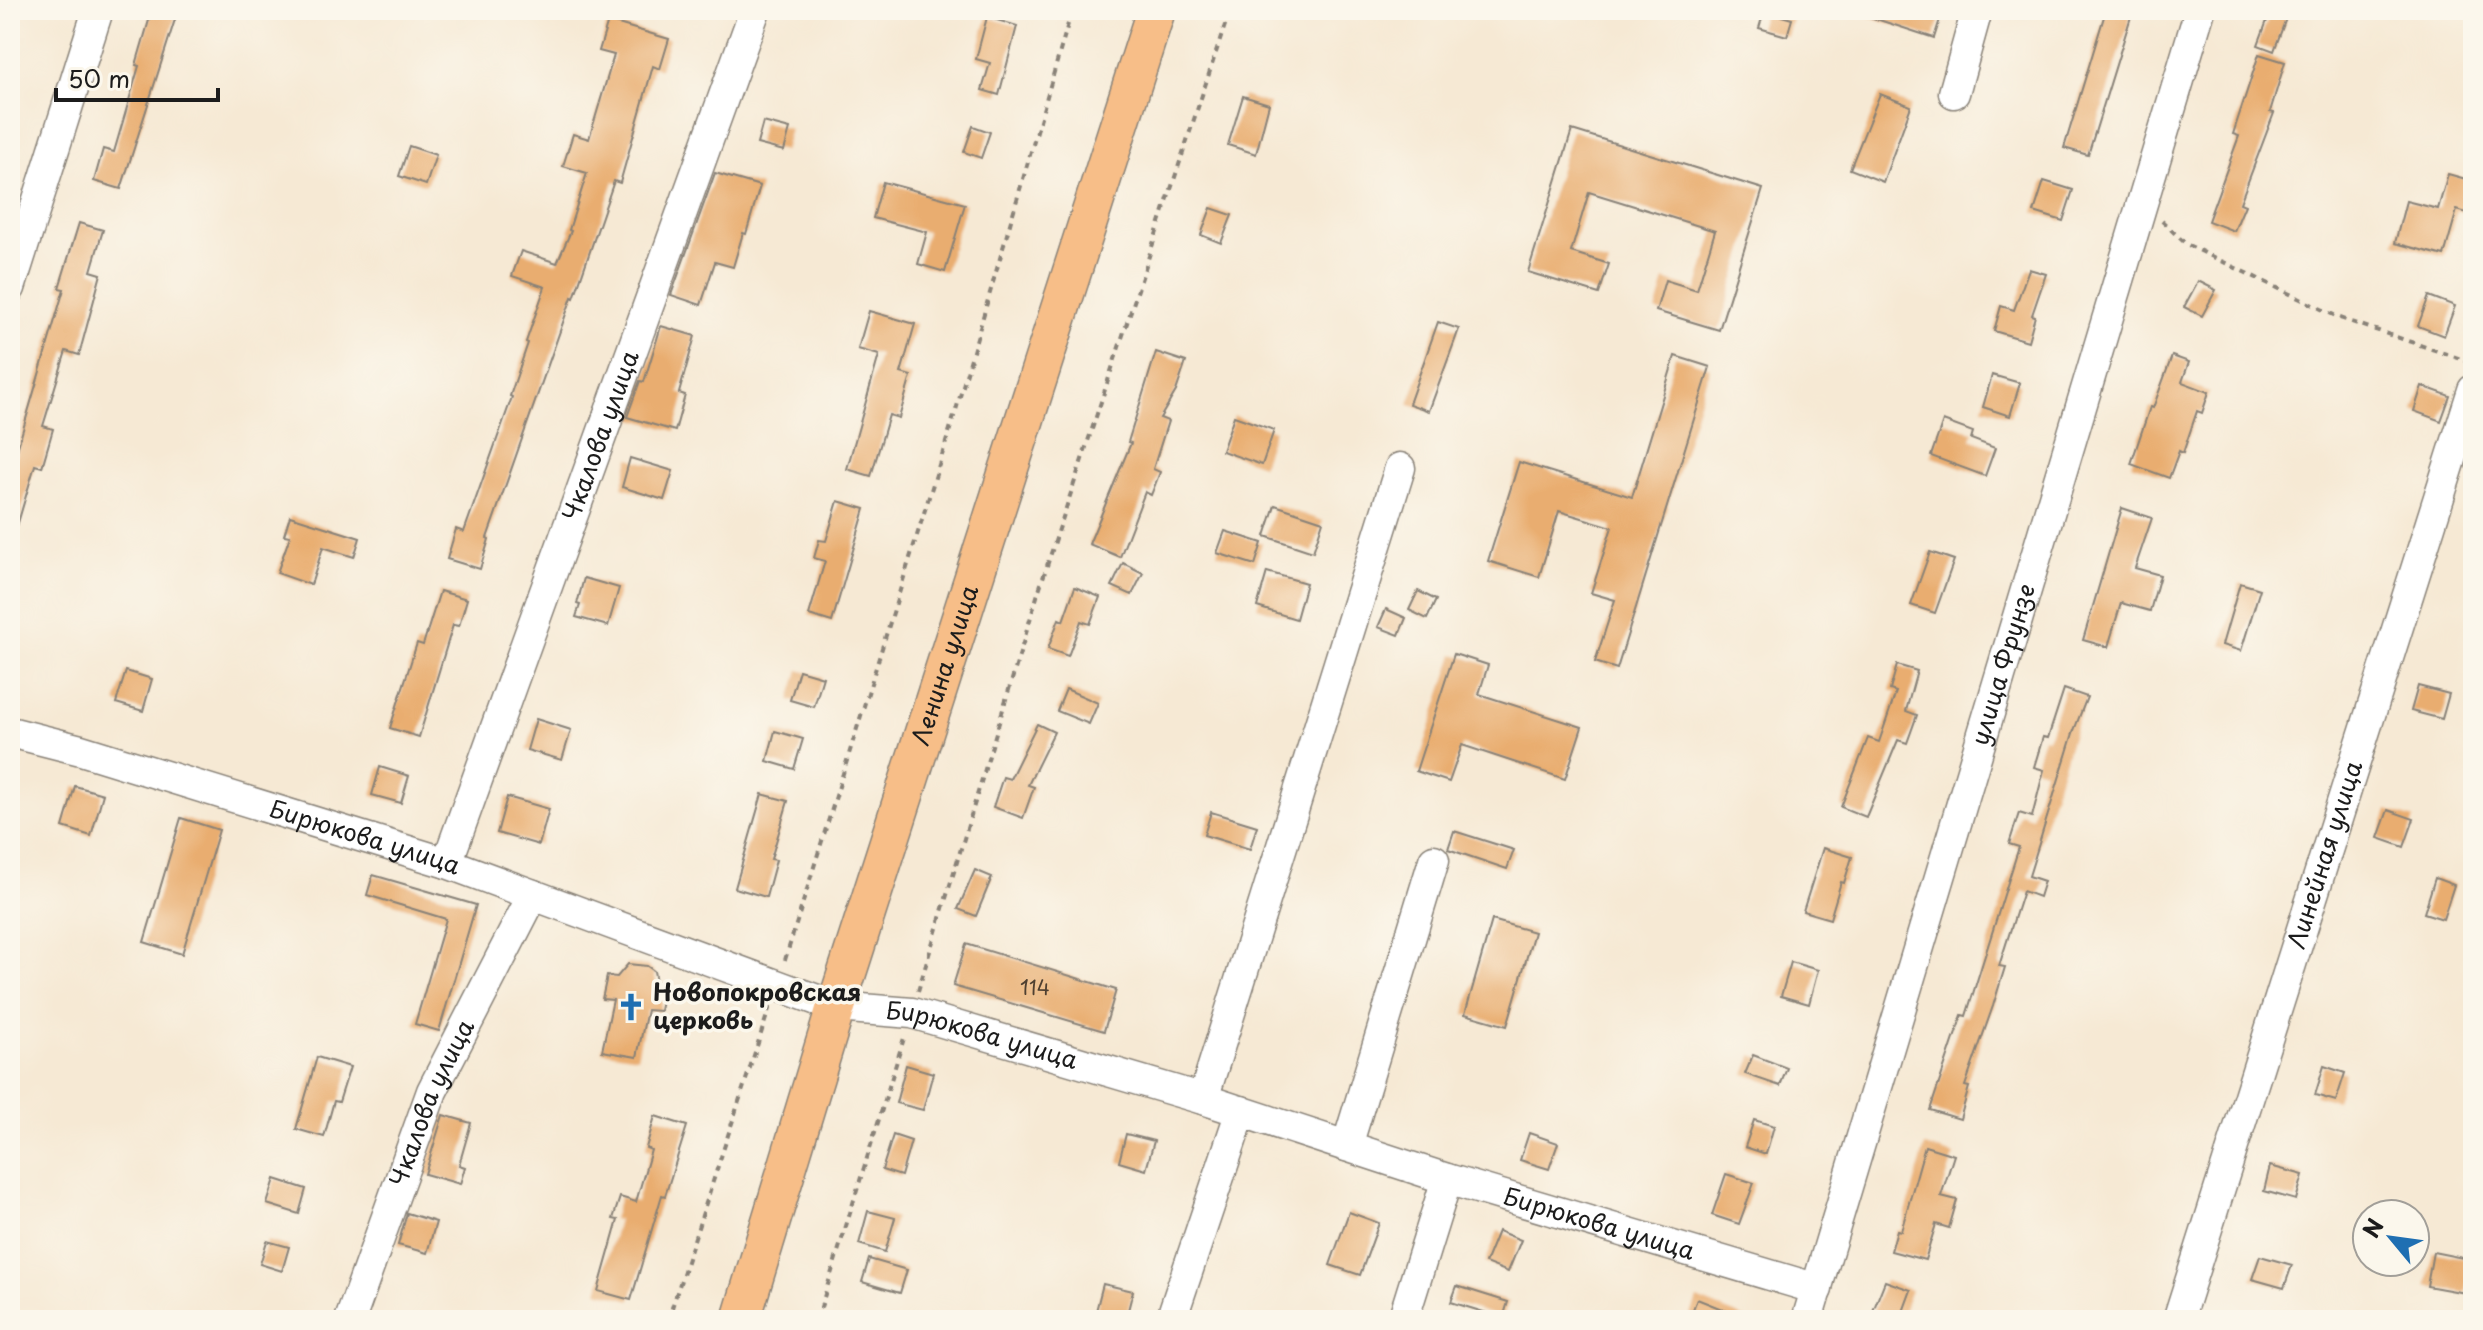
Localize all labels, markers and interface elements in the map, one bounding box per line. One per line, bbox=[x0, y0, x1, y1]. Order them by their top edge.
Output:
scale bar bbox=[56, 52, 218, 102]
text: 50 m bbox=[68, 60, 130, 96]
street label: Чкалова улица bbox=[552, 345, 647, 525]
street label: улица Фрунзе bbox=[1960, 579, 2043, 749]
street label: Ленина улица bbox=[901, 580, 986, 749]
street label: Линейная улица bbox=[2277, 756, 2370, 953]
street label: Бирюкова улица bbox=[265, 789, 466, 882]
house number: 114 bbox=[1020, 972, 1050, 1002]
place label: Новопокровская церковь bbox=[653, 973, 862, 1037]
street label: Бирюкова улица bbox=[884, 991, 1082, 1077]
church icon: Новопокровская церковь bbox=[616, 992, 646, 1022]
street label: Чкалова улица bbox=[379, 1012, 482, 1191]
street label: Бирюкова улица bbox=[1499, 1177, 1700, 1268]
north arrow bbox=[2351, 1198, 2431, 1278]
text: N bbox=[2354, 1212, 2391, 1243]

